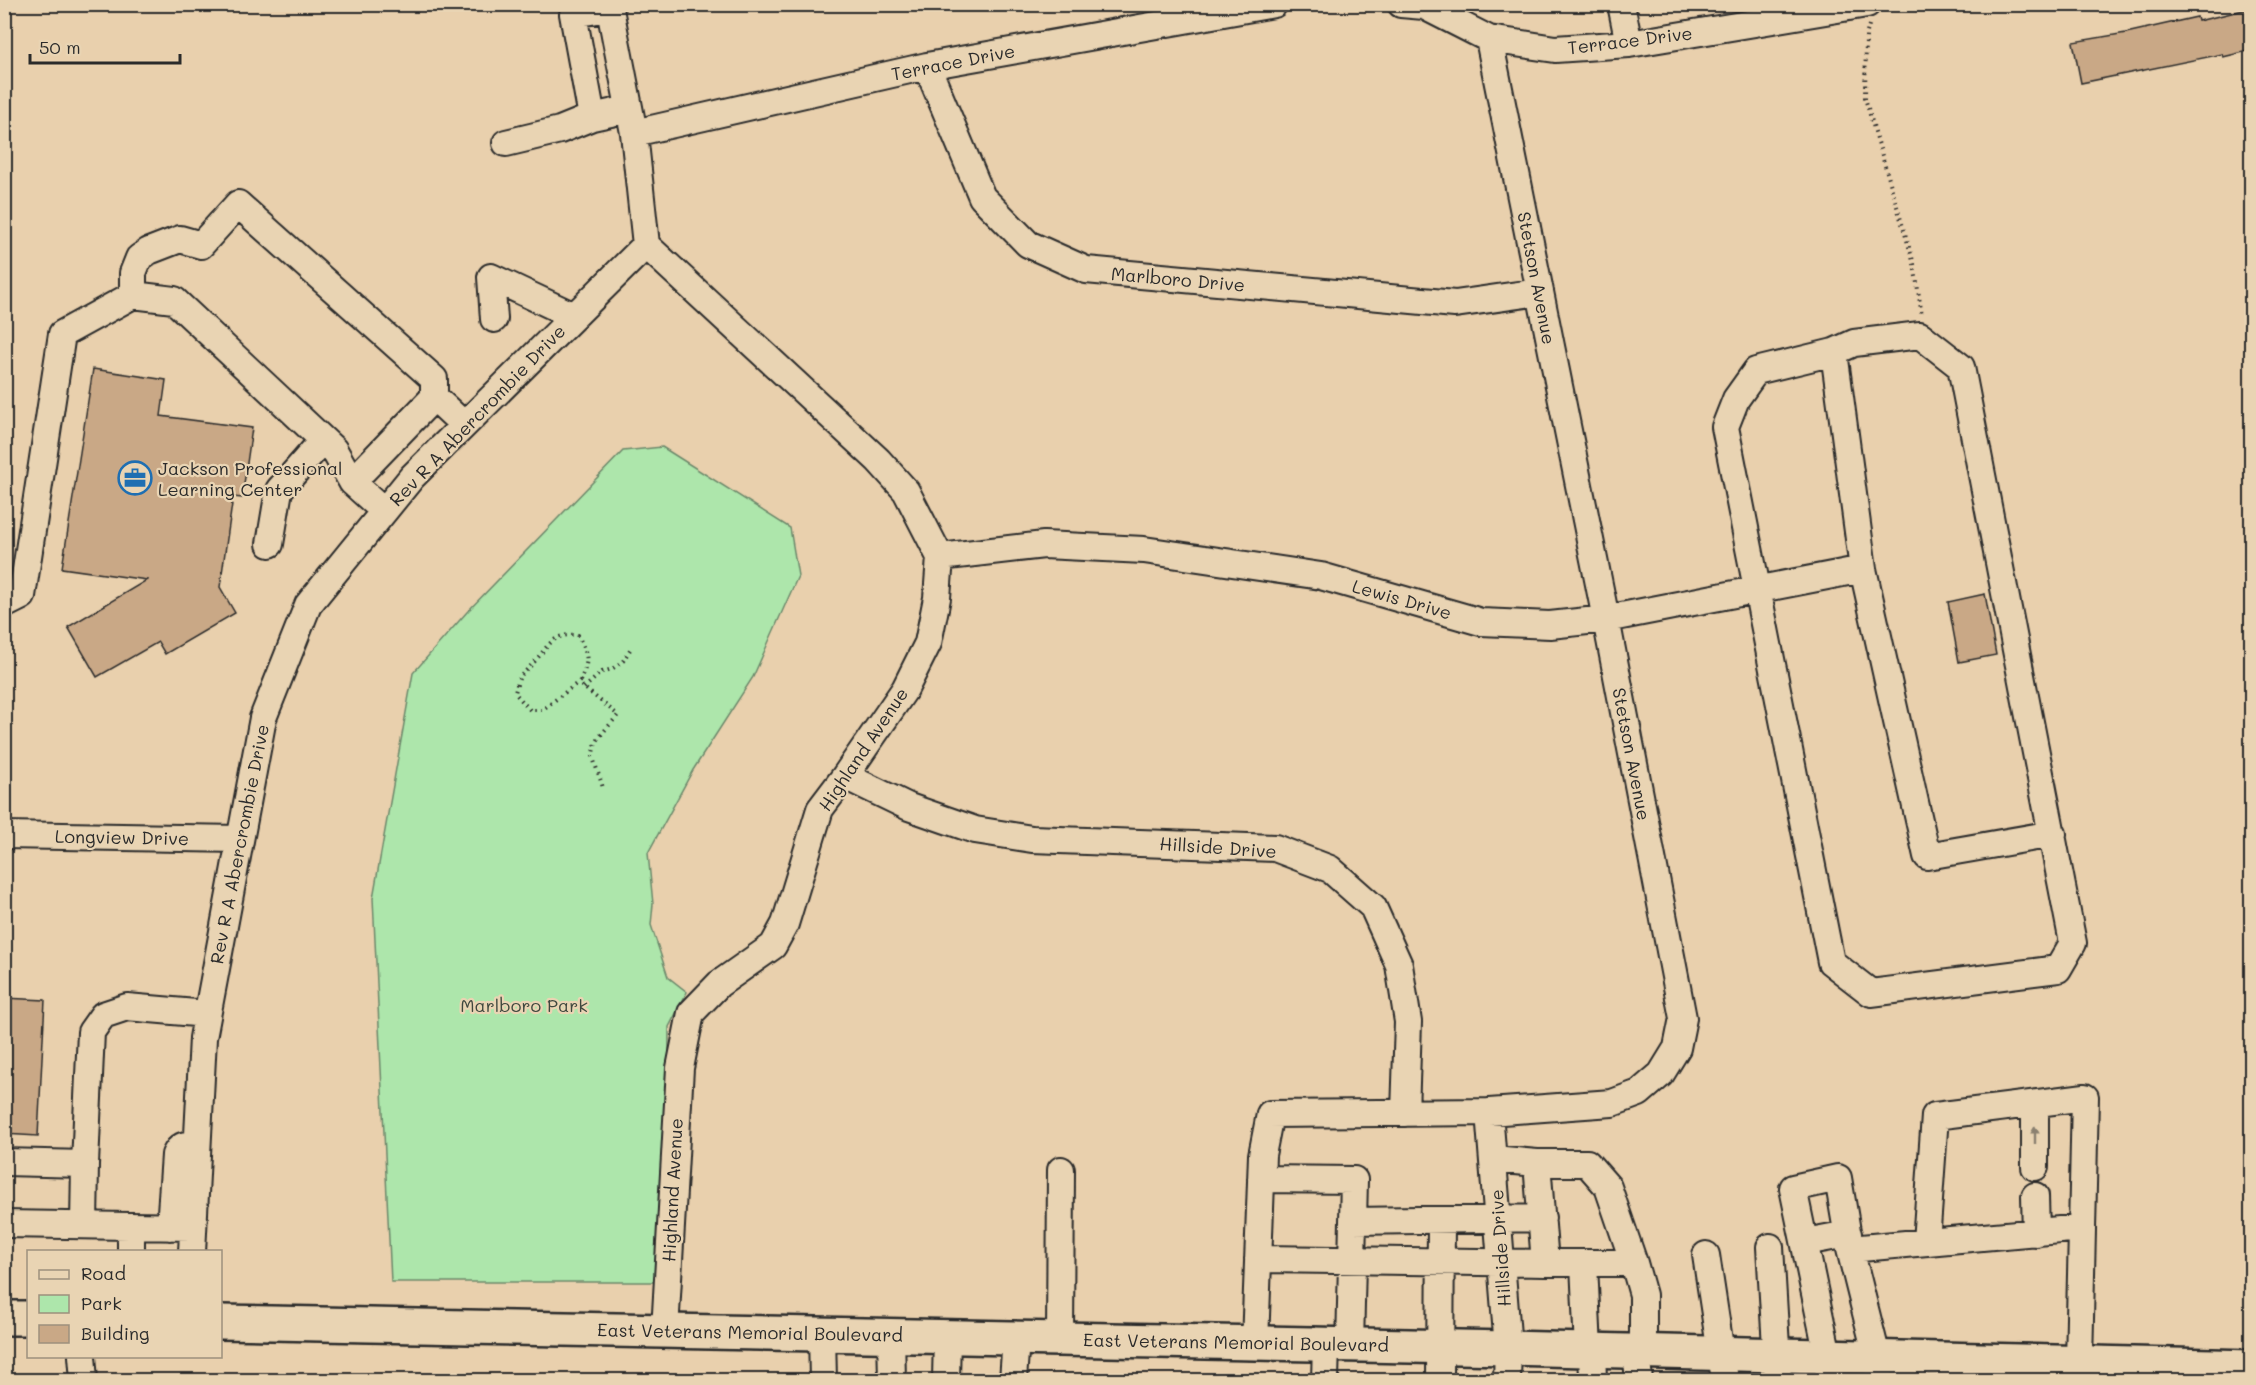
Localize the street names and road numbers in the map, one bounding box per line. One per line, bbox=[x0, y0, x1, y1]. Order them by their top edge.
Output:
street label: Terrace Drive bbox=[1566, 20, 1694, 60]
street label: Terrace Drive bbox=[889, 38, 1017, 86]
street label: Stetson Avenue bbox=[1512, 210, 1562, 346]
street label: Marlboro Drive bbox=[1110, 261, 1246, 297]
street label: Rev R A Abercrombie Drive bbox=[384, 319, 570, 511]
street label: Lewis Drive bbox=[1350, 573, 1454, 625]
street label: Highland Avenue bbox=[813, 683, 913, 815]
street label: Stetson Avenue bbox=[1607, 686, 1657, 822]
street label: Rev R A Abercrombie Drive bbox=[204, 722, 274, 966]
street label: Longview Drive bbox=[55, 824, 189, 850]
street label: Hillside Drive bbox=[1159, 831, 1277, 863]
street label: Highland Avenue bbox=[656, 1117, 688, 1263]
street label: Hillside Drive bbox=[1484, 1189, 1516, 1307]
street label: East Veterans Memorial Boulevard bbox=[597, 1317, 903, 1347]
street label: East Veterans Memorial Boulevard bbox=[1083, 1327, 1389, 1357]

